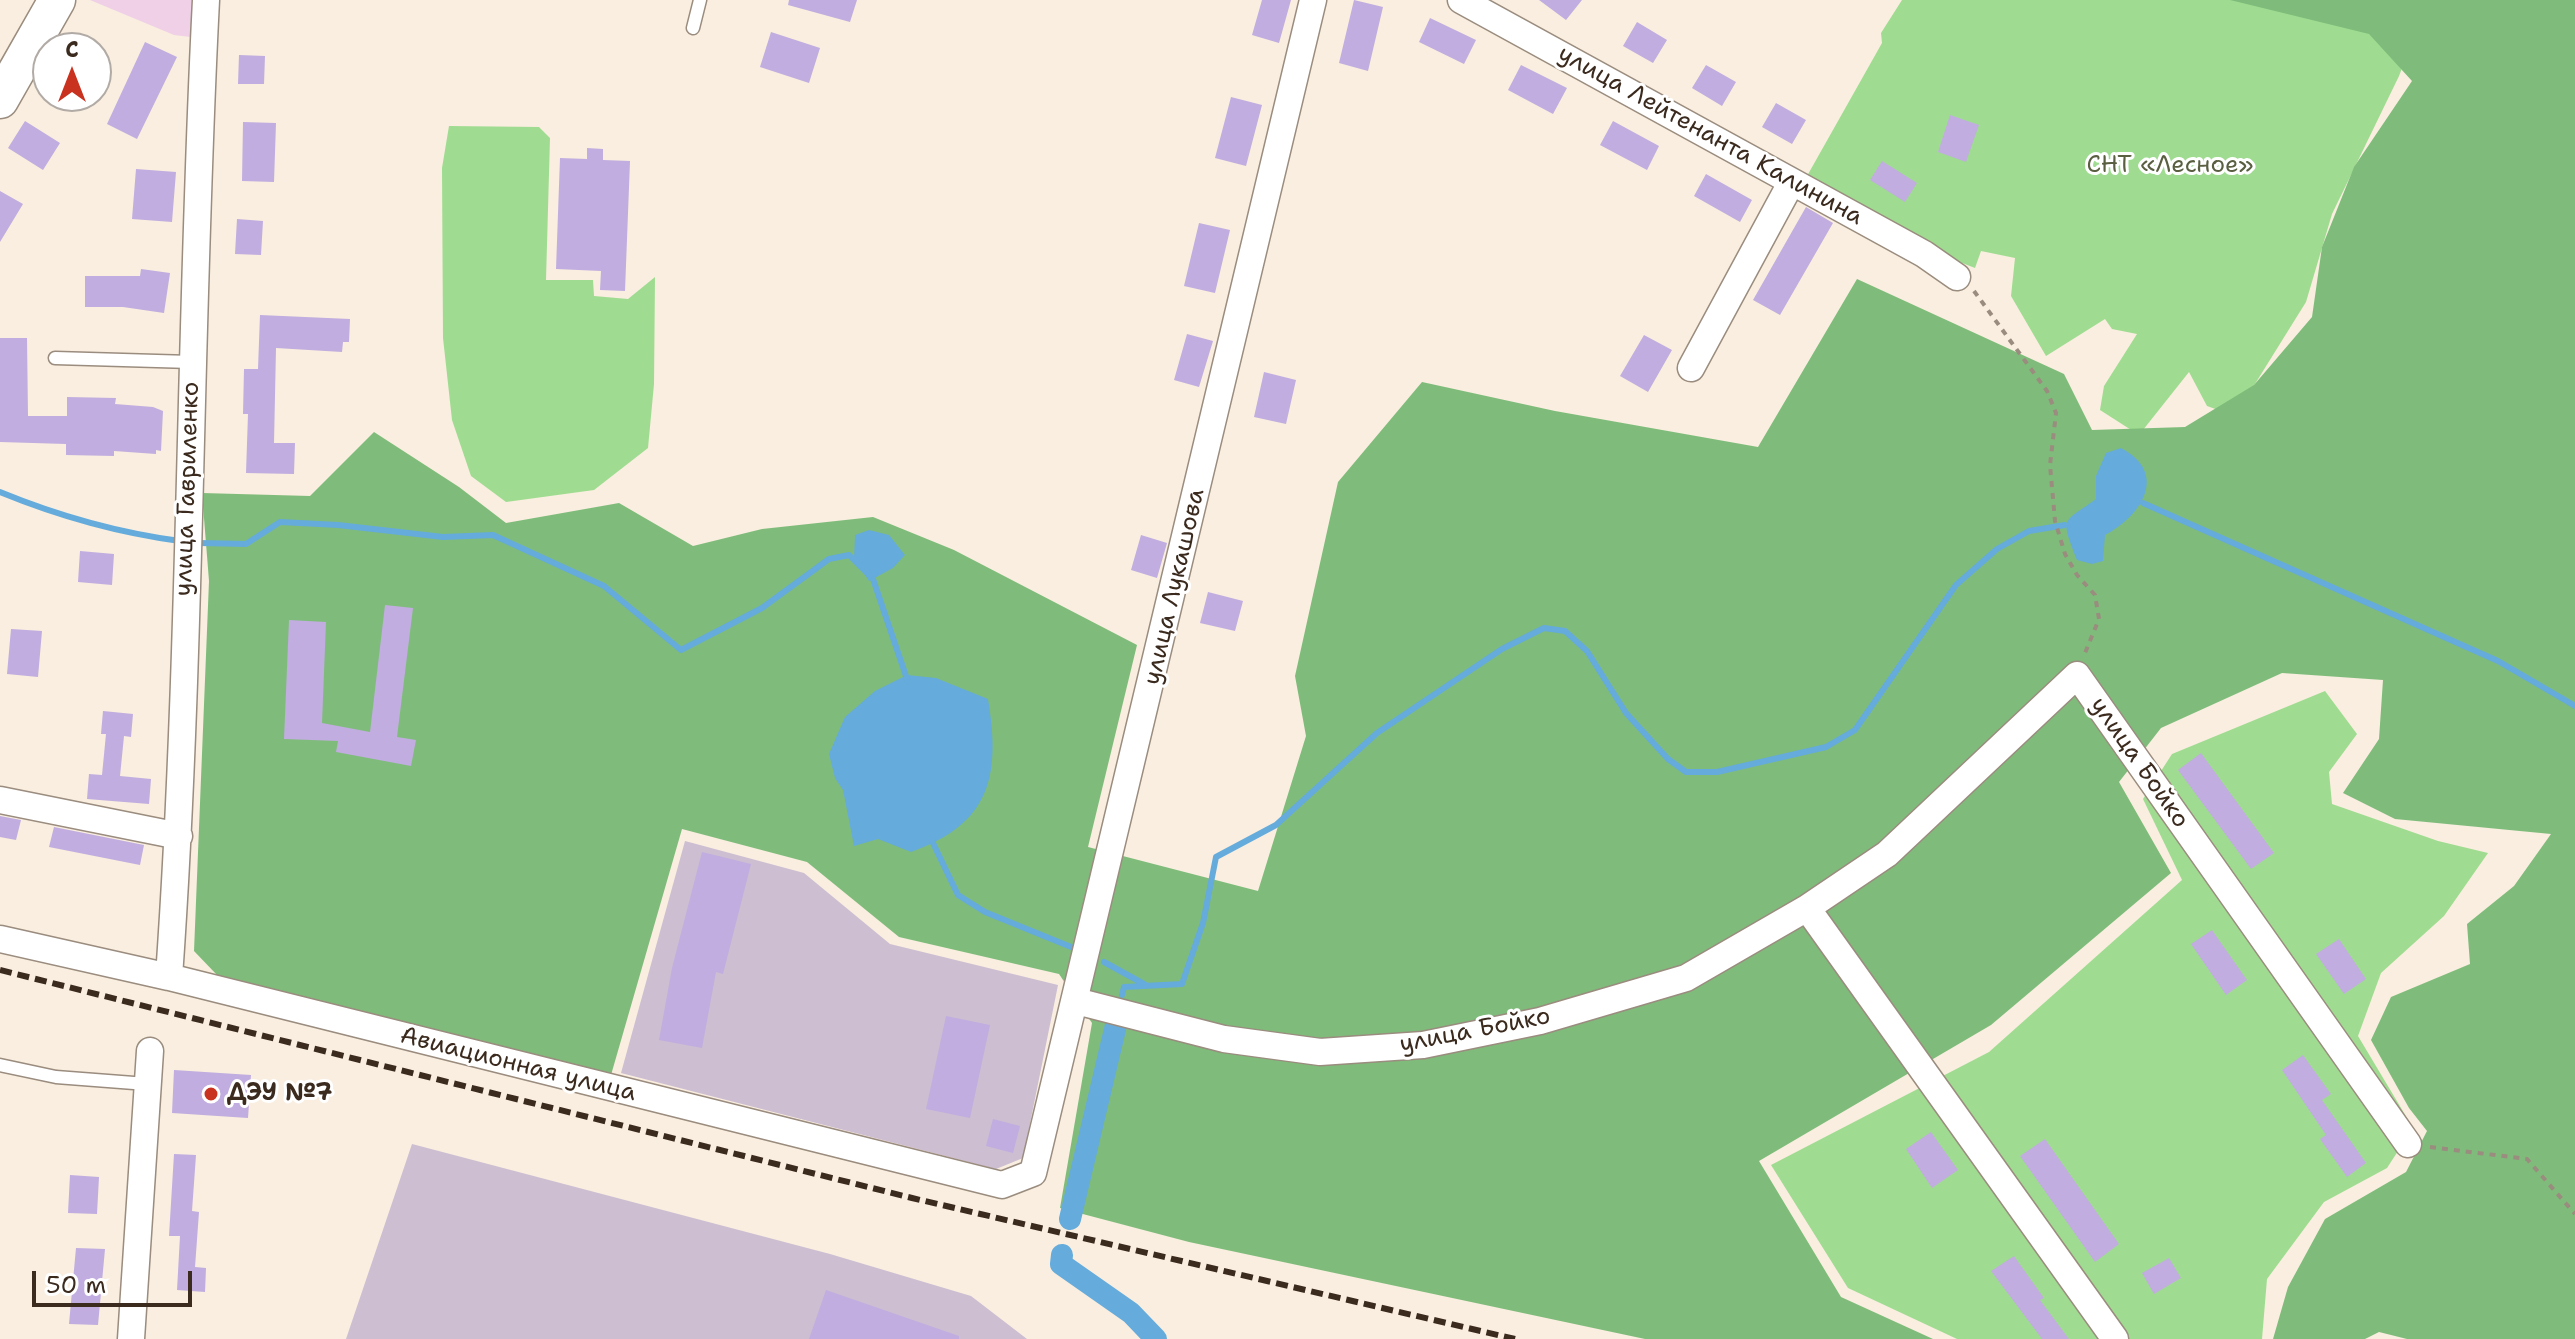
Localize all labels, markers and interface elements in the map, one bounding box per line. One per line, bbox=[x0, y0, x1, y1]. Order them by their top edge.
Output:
north arrow bbox=[32, 32, 112, 112]
text: С bbox=[65, 35, 79, 64]
street label: улица Лейтенанта Калинина bbox=[1552, 40, 1868, 232]
park label: СНТ «Лесное» bbox=[2087, 152, 2253, 180]
street label: улица Гавриленко bbox=[170, 381, 206, 597]
street label: улица Лукашова bbox=[1138, 486, 1212, 688]
street label: улица Бойко bbox=[2083, 692, 2195, 834]
street label: улица Бойко bbox=[1397, 1002, 1553, 1060]
street label: Авиационная улица bbox=[397, 1022, 639, 1108]
place label: ДЭУ №7 bbox=[227, 1080, 332, 1108]
marker: ДЭУ №7 bbox=[202, 1085, 220, 1103]
scale bar bbox=[36, 1255, 196, 1305]
text: 50 m bbox=[46, 1269, 106, 1301]

